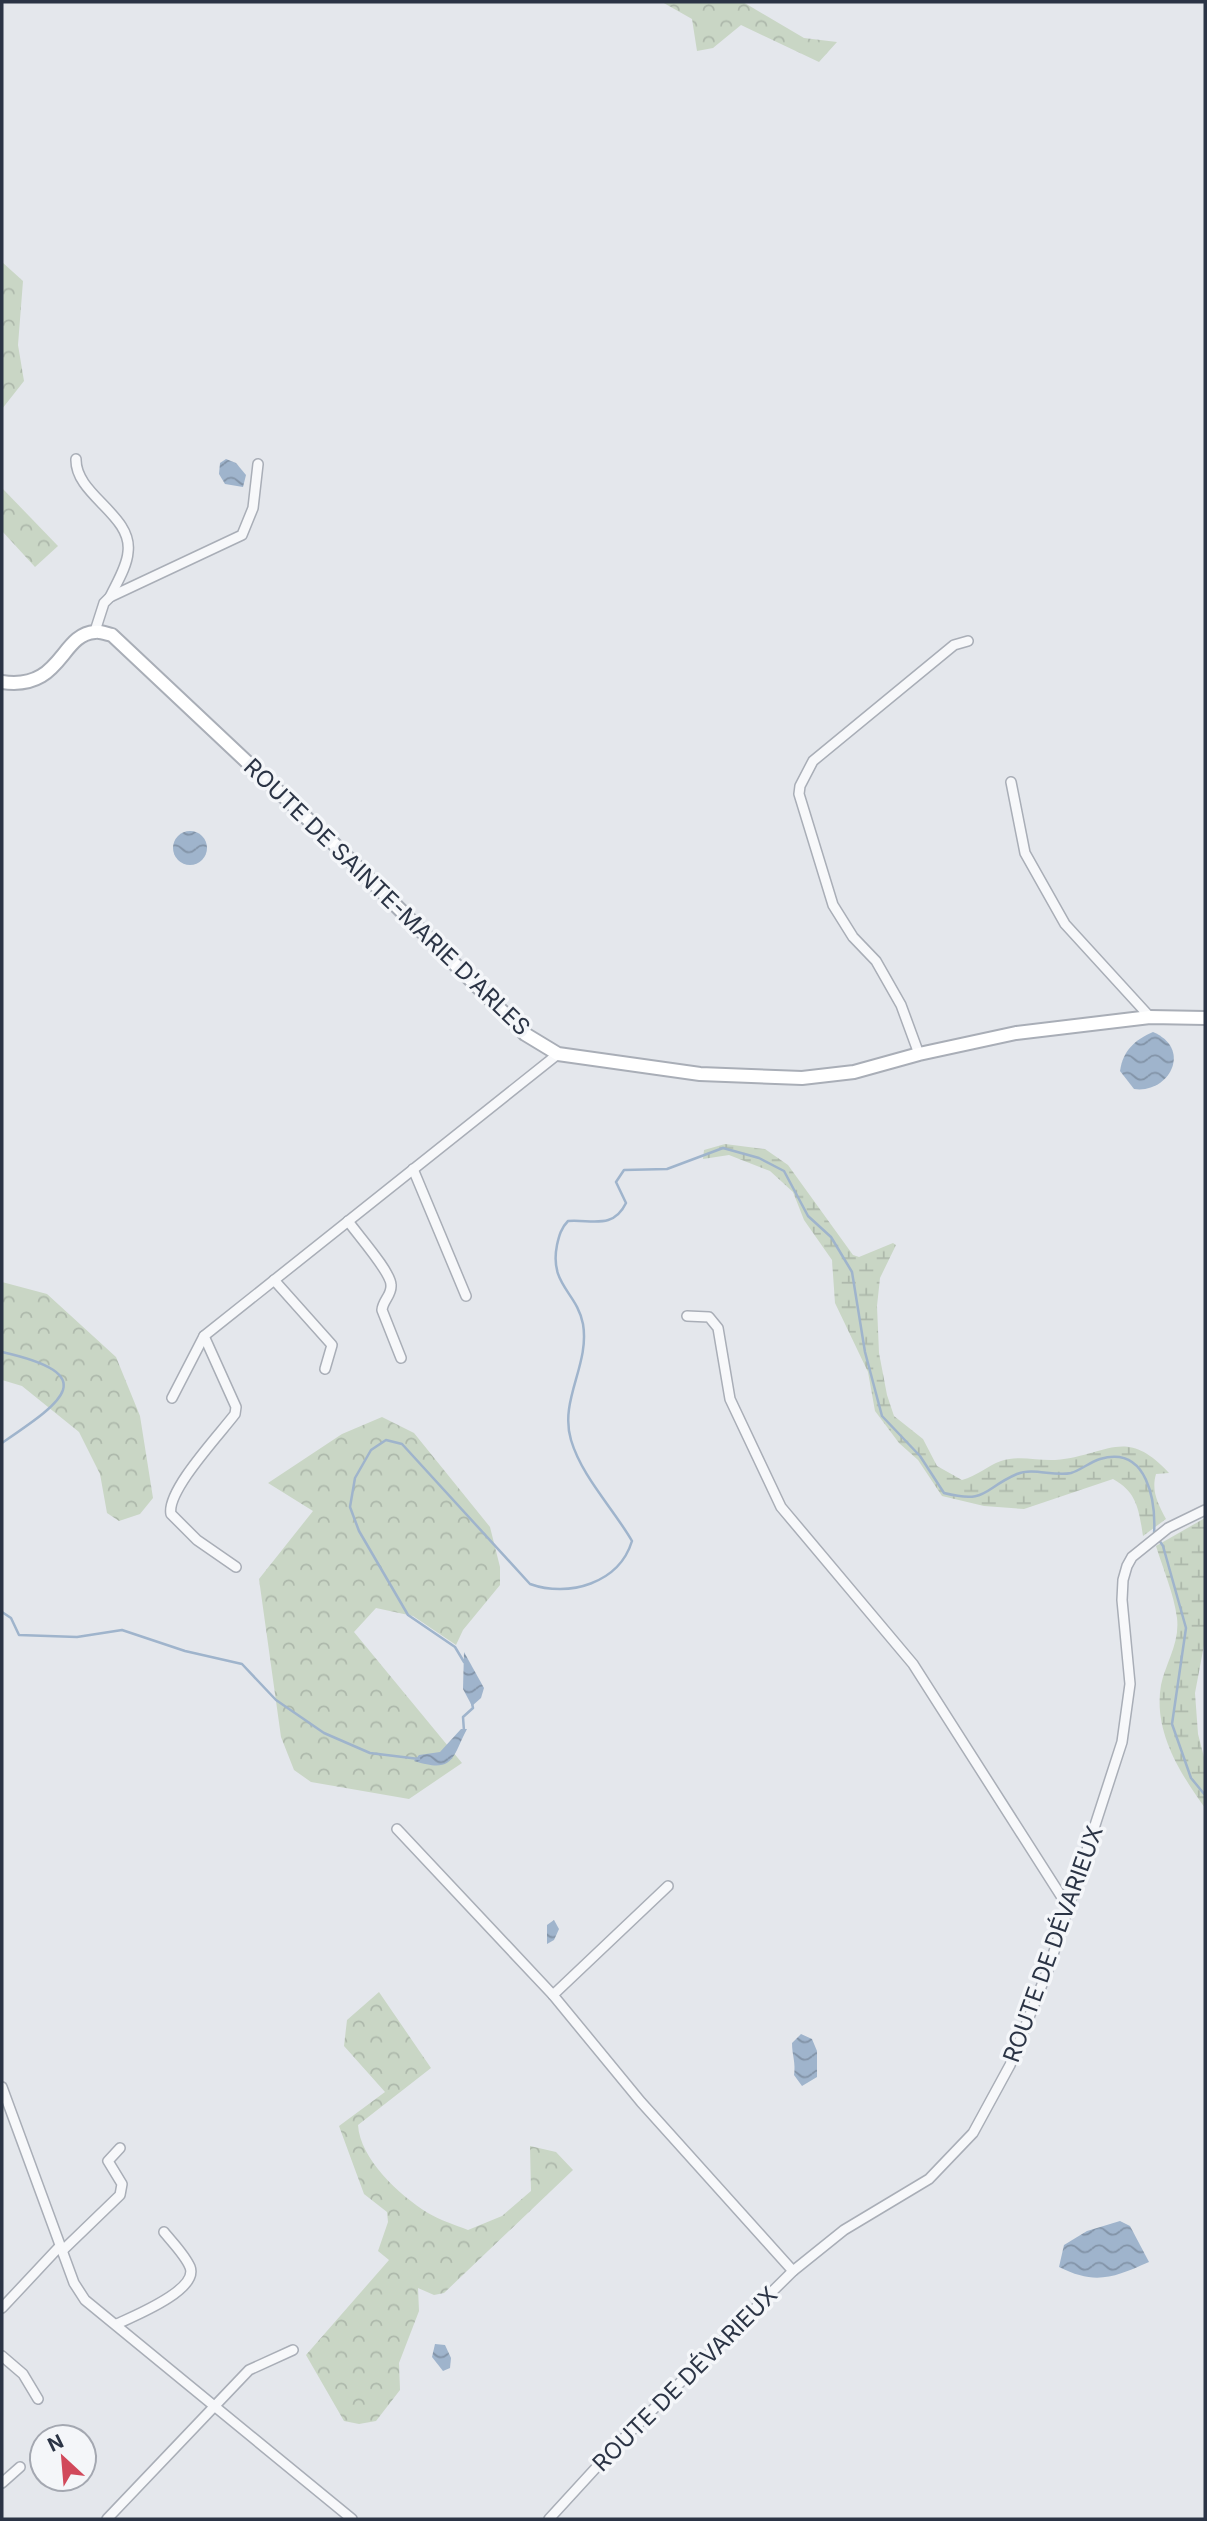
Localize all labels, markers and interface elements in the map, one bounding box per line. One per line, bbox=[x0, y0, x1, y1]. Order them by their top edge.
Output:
street label: ROUTE DE SAINTE-MARIE D'ARLES bbox=[238, 753, 536, 1041]
street label: ROUTE DE DÉVARIEUX bbox=[997, 1822, 1109, 2066]
street label: ROUTE DE DÉVARIEUX bbox=[587, 2281, 783, 2477]
north arrow bbox=[28, 2423, 98, 2493]
text: N bbox=[44, 2430, 67, 2457]

